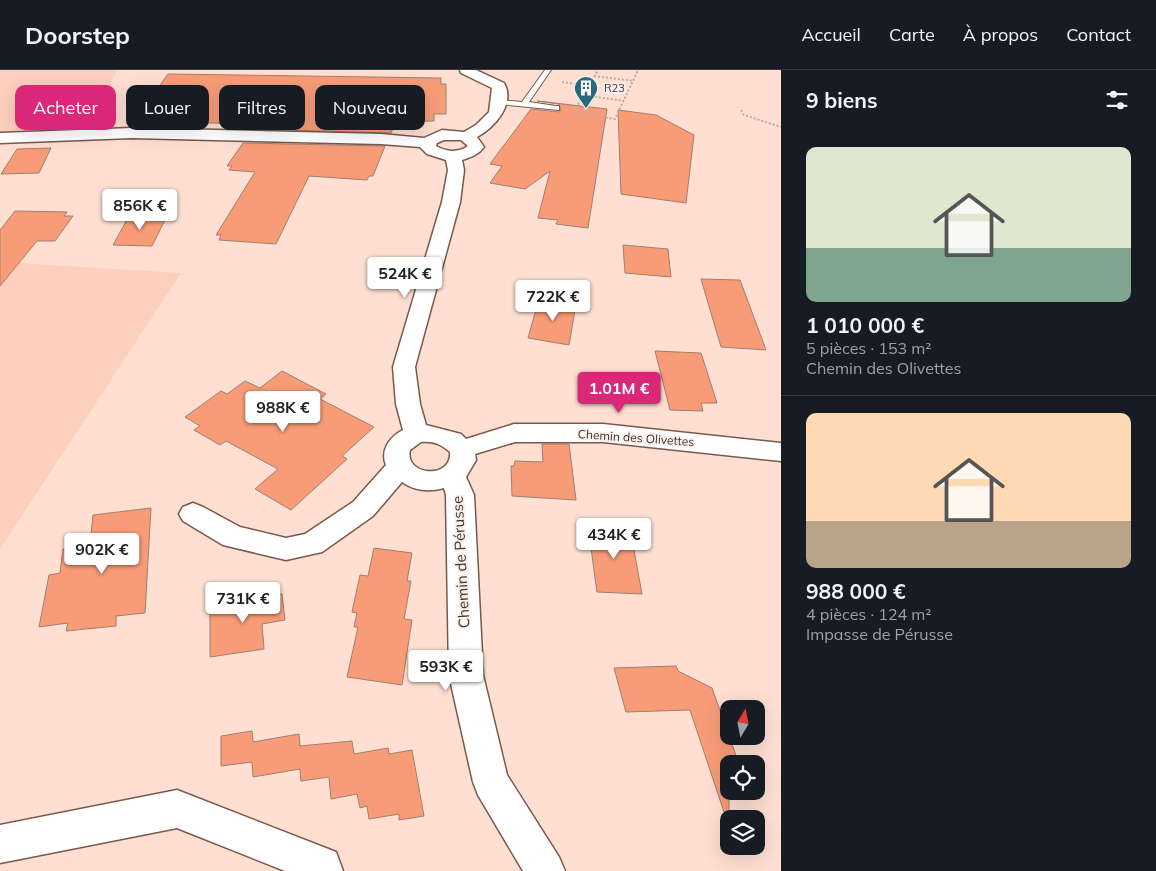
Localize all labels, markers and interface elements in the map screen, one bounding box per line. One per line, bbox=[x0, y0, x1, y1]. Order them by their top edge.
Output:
text: Doorstep bbox=[25, 20, 130, 50]
text: Accueil bbox=[801, 23, 861, 46]
text: Carte bbox=[889, 23, 935, 46]
text: À propos bbox=[963, 23, 1038, 46]
text: Contact bbox=[1066, 23, 1131, 46]
building icon: R23 bbox=[573, 75, 599, 109]
place label: R23 bbox=[604, 81, 625, 95]
chip: Acheter bbox=[15, 85, 116, 130]
chip: Louer bbox=[126, 85, 209, 130]
chip: Filtres bbox=[219, 85, 305, 130]
chip: Nouveau bbox=[315, 85, 425, 130]
icon: filters bbox=[1103, 86, 1131, 114]
text: 9 biens bbox=[806, 87, 878, 113]
icon: home bbox=[924, 180, 1014, 270]
pin: 856K € bbox=[99, 189, 181, 231]
text: 856K € bbox=[113, 195, 167, 215]
pin: 524K € bbox=[364, 256, 446, 299]
text: 524K € bbox=[378, 263, 432, 283]
pin: 722K € bbox=[512, 280, 594, 322]
text: 722K € bbox=[526, 286, 580, 306]
text: 1 010 000 € bbox=[806, 312, 924, 338]
text: 5 pièces · 153 m² bbox=[806, 338, 931, 358]
text: Chemin des Olivettes bbox=[806, 358, 961, 378]
pin: 1.01M € bbox=[573, 372, 665, 414]
text: 1.01M € bbox=[589, 378, 649, 398]
pin: 988K € bbox=[242, 390, 324, 433]
text: 988K € bbox=[256, 397, 310, 417]
street label: Chemin des Olivettes bbox=[577, 426, 695, 449]
icon: home bbox=[924, 445, 1014, 535]
street label: Chemin de Pérusse bbox=[448, 495, 473, 629]
pin: 434K € bbox=[573, 518, 655, 560]
text: 434K € bbox=[587, 524, 641, 544]
pin: 902K € bbox=[61, 532, 143, 575]
text: 902K € bbox=[75, 539, 129, 559]
text: 988 000 € bbox=[806, 578, 906, 604]
pin: 731K € bbox=[202, 582, 284, 624]
text: 731K € bbox=[216, 588, 270, 608]
text: 4 pièces · 124 m² bbox=[806, 604, 931, 624]
text: Impasse de Pérusse bbox=[806, 624, 953, 644]
pin: 593K € bbox=[405, 650, 487, 692]
text: 593K € bbox=[419, 656, 473, 676]
north arrow bbox=[720, 700, 765, 745]
map controls bbox=[720, 700, 765, 855]
button: locate bbox=[720, 755, 765, 800]
button: layers bbox=[720, 810, 765, 855]

